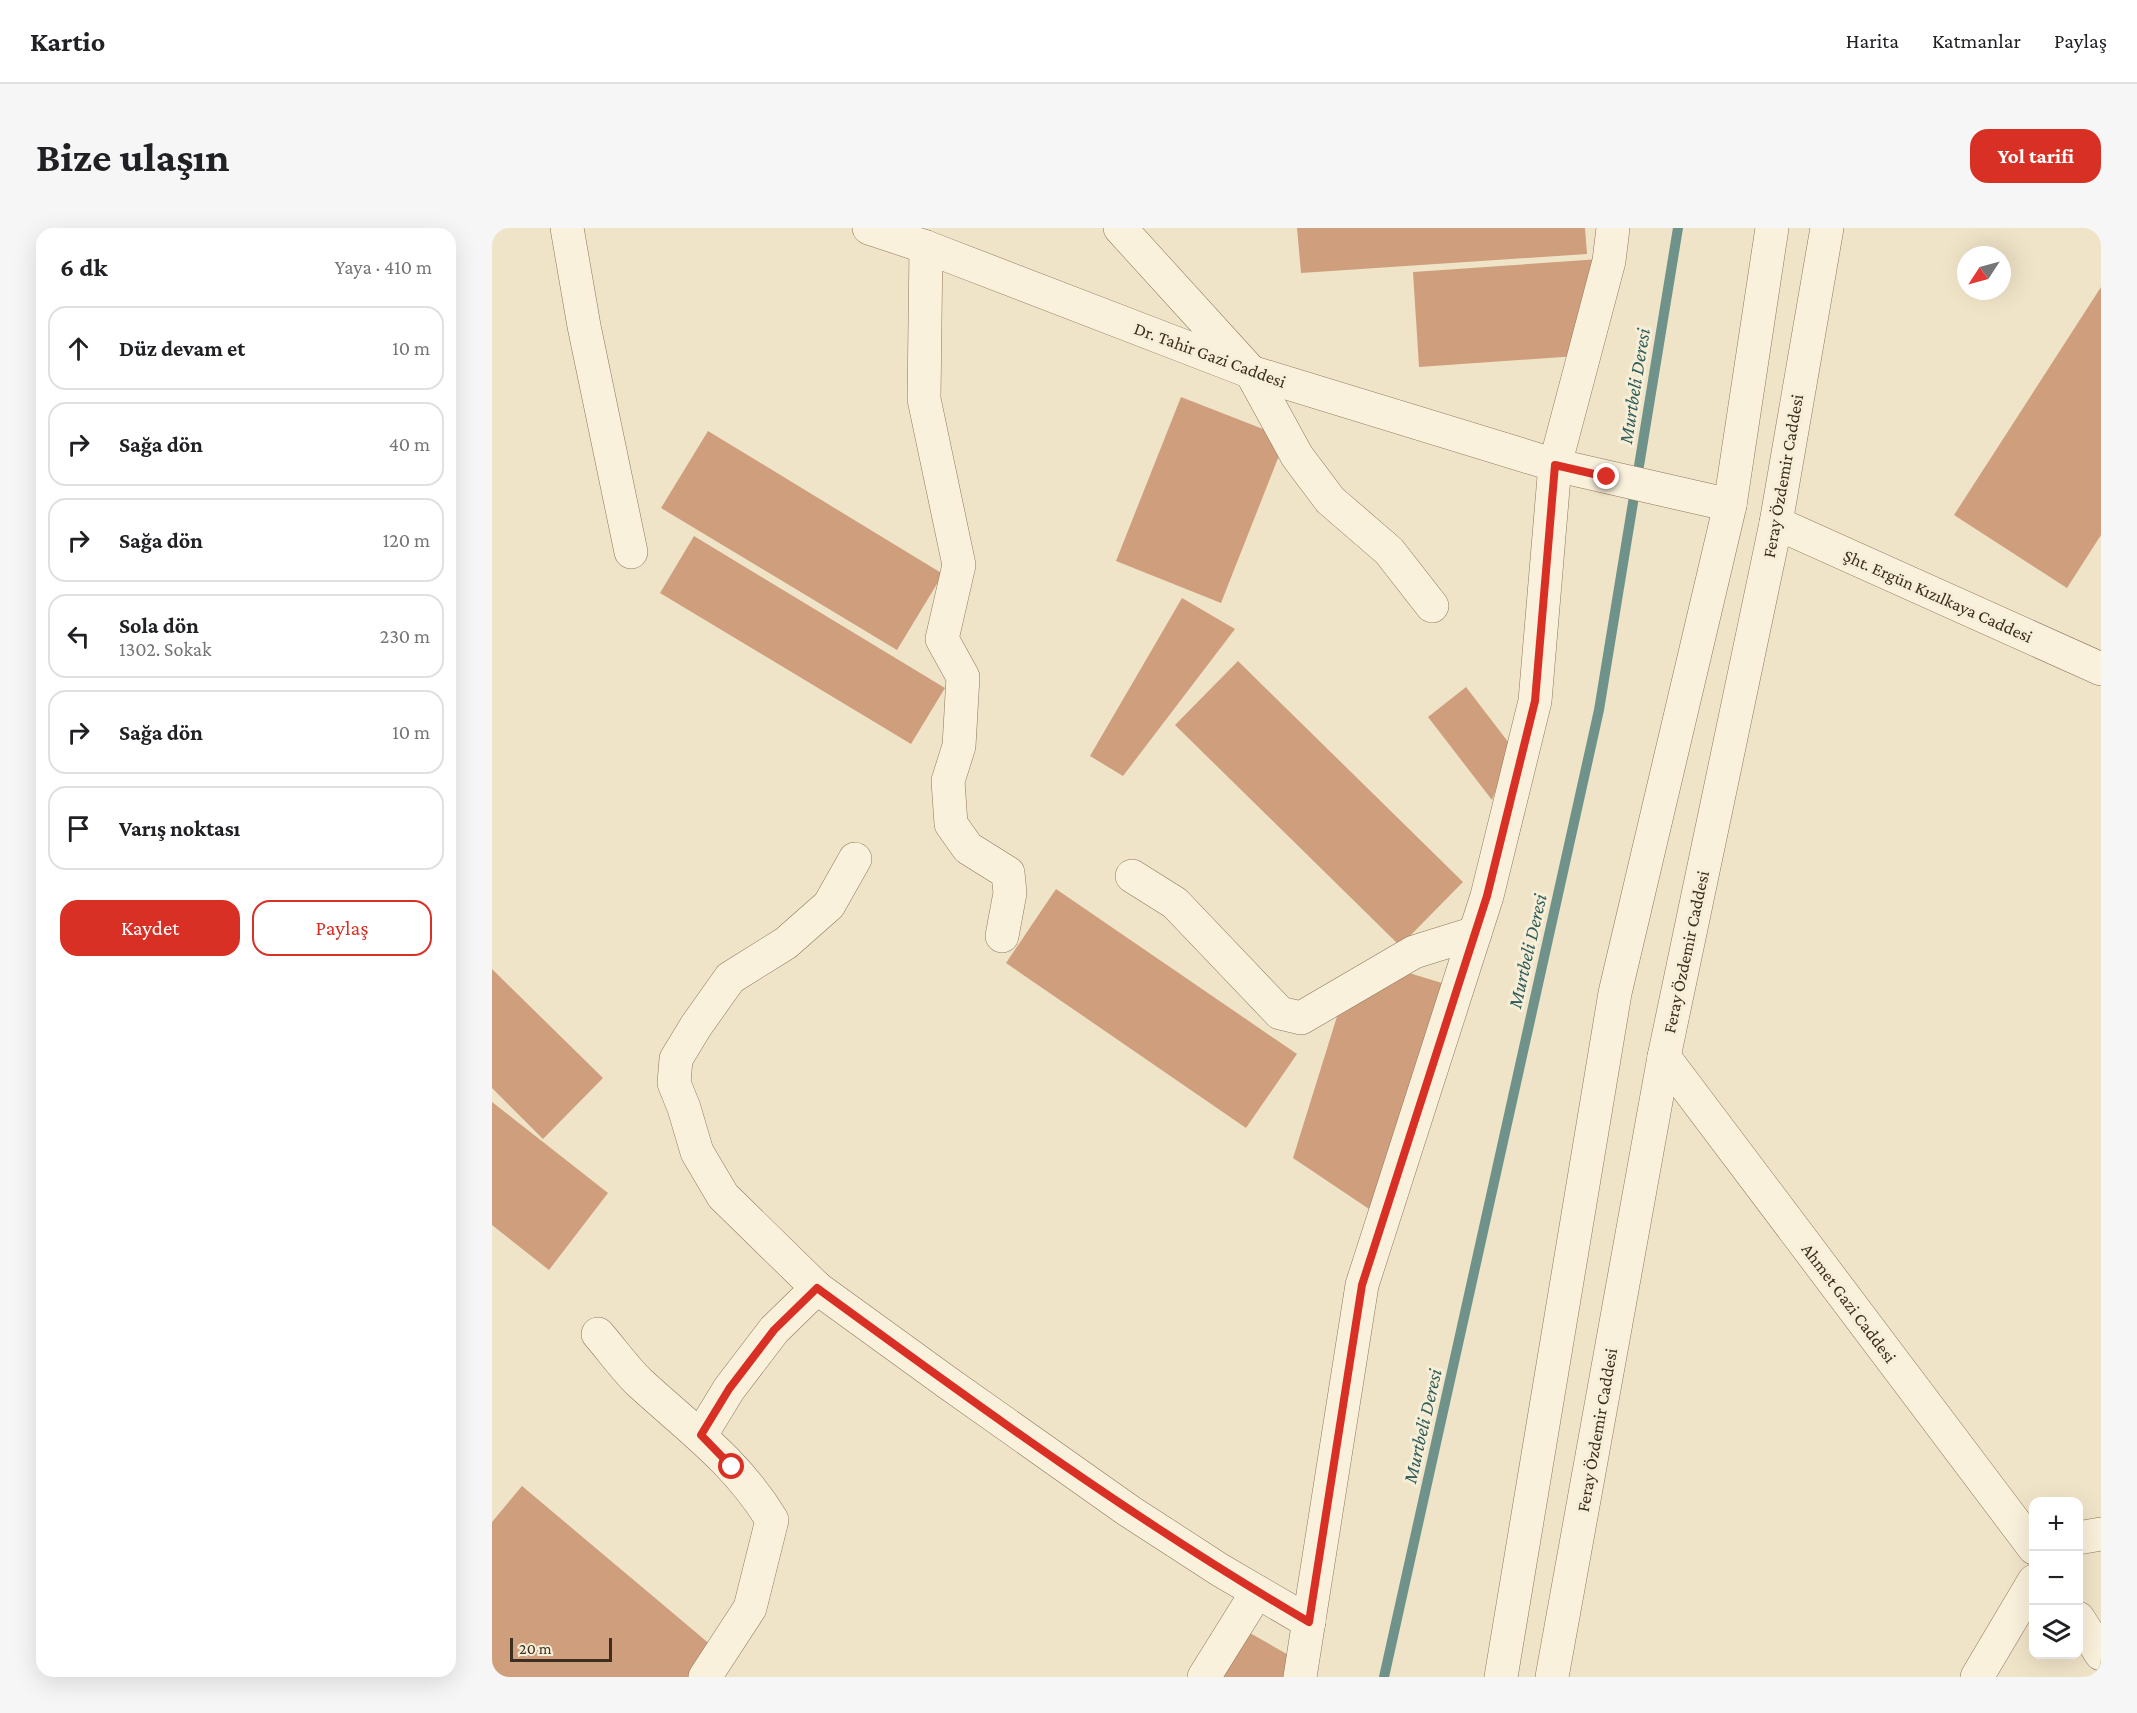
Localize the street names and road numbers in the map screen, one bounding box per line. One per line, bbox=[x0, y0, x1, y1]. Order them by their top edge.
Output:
street label: Dr. Tahir Gazi Caddesi bbox=[1131, 318, 1289, 392]
street label: Feray Özdemir Caddesi bbox=[1759, 392, 1807, 559]
street label: Şht. Ergün Kızılkaya Caddesi bbox=[1840, 545, 2036, 647]
street label: Feray Özdemir Caddesi bbox=[1659, 869, 1713, 1035]
street label: Ahmet Gazi Caddesi bbox=[1798, 1239, 1901, 1367]
street label: Feray Özdemir Caddesi bbox=[1573, 1346, 1621, 1513]

